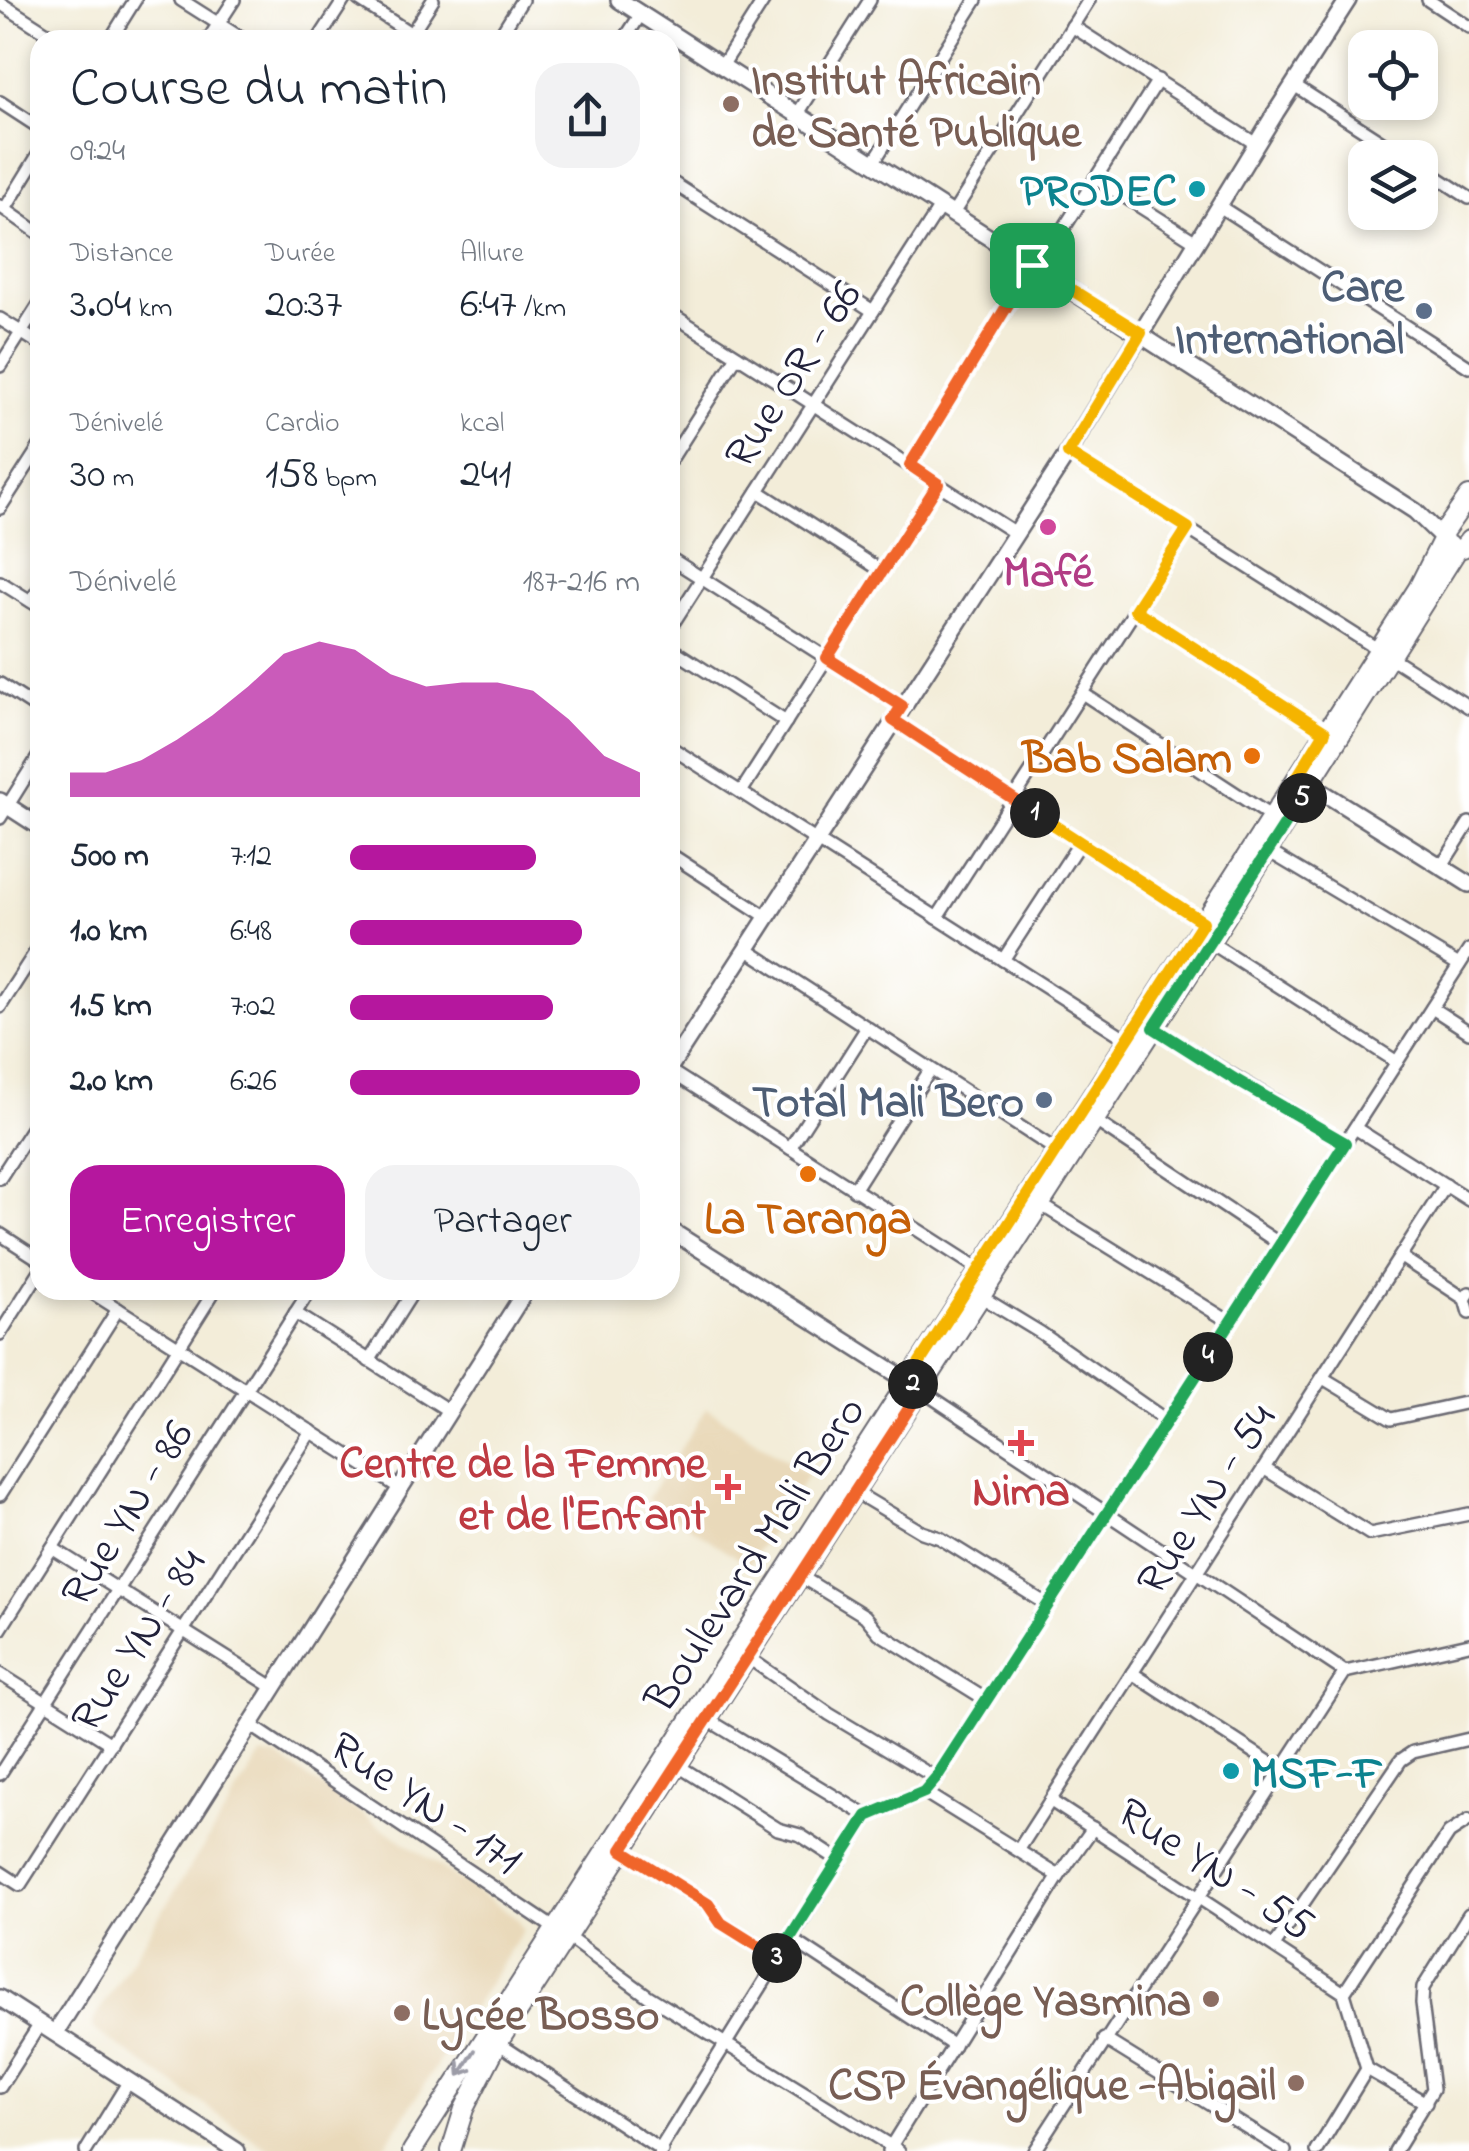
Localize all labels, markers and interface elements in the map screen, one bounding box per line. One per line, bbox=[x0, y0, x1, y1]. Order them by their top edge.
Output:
map controls bbox=[1348, 30, 1438, 230]
button: locate bbox=[1348, 30, 1438, 120]
place label: Institut Africain de Santé Publique bbox=[751, 50, 1083, 168]
text: Course du matin bbox=[70, 51, 447, 131]
button: share bbox=[535, 63, 640, 168]
marker: Institut Africain de Santé Publique bbox=[720, 93, 742, 115]
text: 09:24 bbox=[70, 129, 125, 176]
button: layers bbox=[1348, 140, 1438, 230]
place label: PRODEC bbox=[1020, 161, 1177, 227]
marker: PRODEC bbox=[1186, 178, 1208, 200]
pin bbox=[990, 223, 1075, 308]
text: Distance bbox=[70, 234, 173, 275]
text: Durée bbox=[265, 234, 335, 275]
text: Allure bbox=[460, 234, 524, 275]
icon: arrive bbox=[1005, 238, 1060, 293]
place label: Care International bbox=[1175, 257, 1406, 375]
street label: Rue OR - 66 bbox=[710, 269, 881, 483]
text: 3.04 bbox=[70, 275, 131, 336]
text: 20:37 bbox=[265, 275, 342, 336]
text: 6:47 bbox=[460, 275, 517, 336]
text: km bbox=[131, 289, 172, 330]
text: /km bbox=[517, 289, 566, 330]
marker: Care International bbox=[1413, 300, 1435, 322]
text: Dénivelé bbox=[70, 404, 163, 445]
text: Cardio bbox=[265, 404, 340, 445]
text: kcal bbox=[460, 404, 505, 445]
text: 30 bbox=[70, 445, 106, 506]
text: 158 bbox=[265, 445, 318, 506]
text: 241 bbox=[460, 445, 512, 506]
text: m bbox=[106, 459, 134, 500]
text: bpm bbox=[318, 459, 377, 500]
marker: Mafé bbox=[1037, 516, 1059, 538]
place label: Mafé bbox=[1003, 542, 1095, 608]
text: Dénivelé bbox=[70, 560, 177, 607]
text: 187–216 m bbox=[522, 560, 640, 607]
place label: Bab Salam bbox=[1020, 728, 1232, 794]
marker: Bab Salam bbox=[1241, 745, 1263, 767]
pin: 5 bbox=[1277, 773, 1327, 823]
text: 5 bbox=[1294, 777, 1310, 818]
pin: 1 bbox=[1010, 788, 1060, 838]
text: 1 bbox=[1031, 792, 1039, 833]
text: 500 m bbox=[70, 834, 149, 881]
text: 7:12 bbox=[230, 834, 272, 881]
text: 1.0 km bbox=[70, 909, 147, 956]
text: 6:48 bbox=[230, 909, 272, 956]
text: 1.5 km bbox=[70, 984, 152, 1031]
text: 7:02 bbox=[230, 984, 276, 1031]
text: 2.0 km bbox=[70, 1059, 153, 1106]
text: 6:26 bbox=[230, 1059, 277, 1106]
place label: Total Mali Bero bbox=[752, 1072, 1024, 1138]
marker: Total Mali Bero bbox=[1033, 1089, 1055, 1111]
marker: La Taranga bbox=[797, 1163, 819, 1185]
button: Enregistrer bbox=[70, 1165, 345, 1280]
button: Partager bbox=[365, 1165, 640, 1280]
place label: La Taranga bbox=[704, 1189, 912, 1257]
pin: 4 bbox=[1183, 1332, 1233, 1382]
text: 4 bbox=[1202, 1336, 1214, 1377]
pin: 2 bbox=[888, 1359, 938, 1409]
text: 2 bbox=[906, 1363, 920, 1404]
street label: Boulevard Mali Bero bbox=[629, 1384, 884, 1728]
street label: Rue YN - 54 bbox=[1122, 1392, 1295, 1610]
street label: Rue YN - 86 bbox=[46, 1409, 213, 1621]
marker: Nima bbox=[1008, 1430, 1034, 1456]
place label: Centre de la Femme et de l'Enfant bbox=[339, 1433, 708, 1551]
place label: Nima bbox=[972, 1461, 1070, 1527]
marker: Centre de la Femme et de l'Enfant bbox=[715, 1474, 741, 1500]
street label: Rue YN - 84 bbox=[56, 1537, 224, 1747]
street label: Rue YN - 171 bbox=[315, 1716, 534, 1894]
place label: MSF-F bbox=[1251, 1743, 1383, 1809]
marker: MSF-F bbox=[1220, 1760, 1242, 1782]
street label: Rue YN - 55 bbox=[1102, 1783, 1326, 1960]
pin: 3 bbox=[752, 1933, 802, 1983]
text: 3 bbox=[771, 1937, 783, 1978]
place label: Collège Yasmina bbox=[900, 1971, 1191, 2039]
place label: Lycée Bosso bbox=[422, 1985, 659, 2051]
marker: Collège Yasmina bbox=[1200, 1988, 1222, 2010]
marker: Lycée Bosso bbox=[391, 2002, 413, 2024]
one-way arrow bbox=[456, 2048, 477, 2077]
place label: CSP Évangélique -Abigail bbox=[828, 2055, 1276, 2123]
marker: CSP Évangélique -Abigail bbox=[1285, 2072, 1307, 2094]

